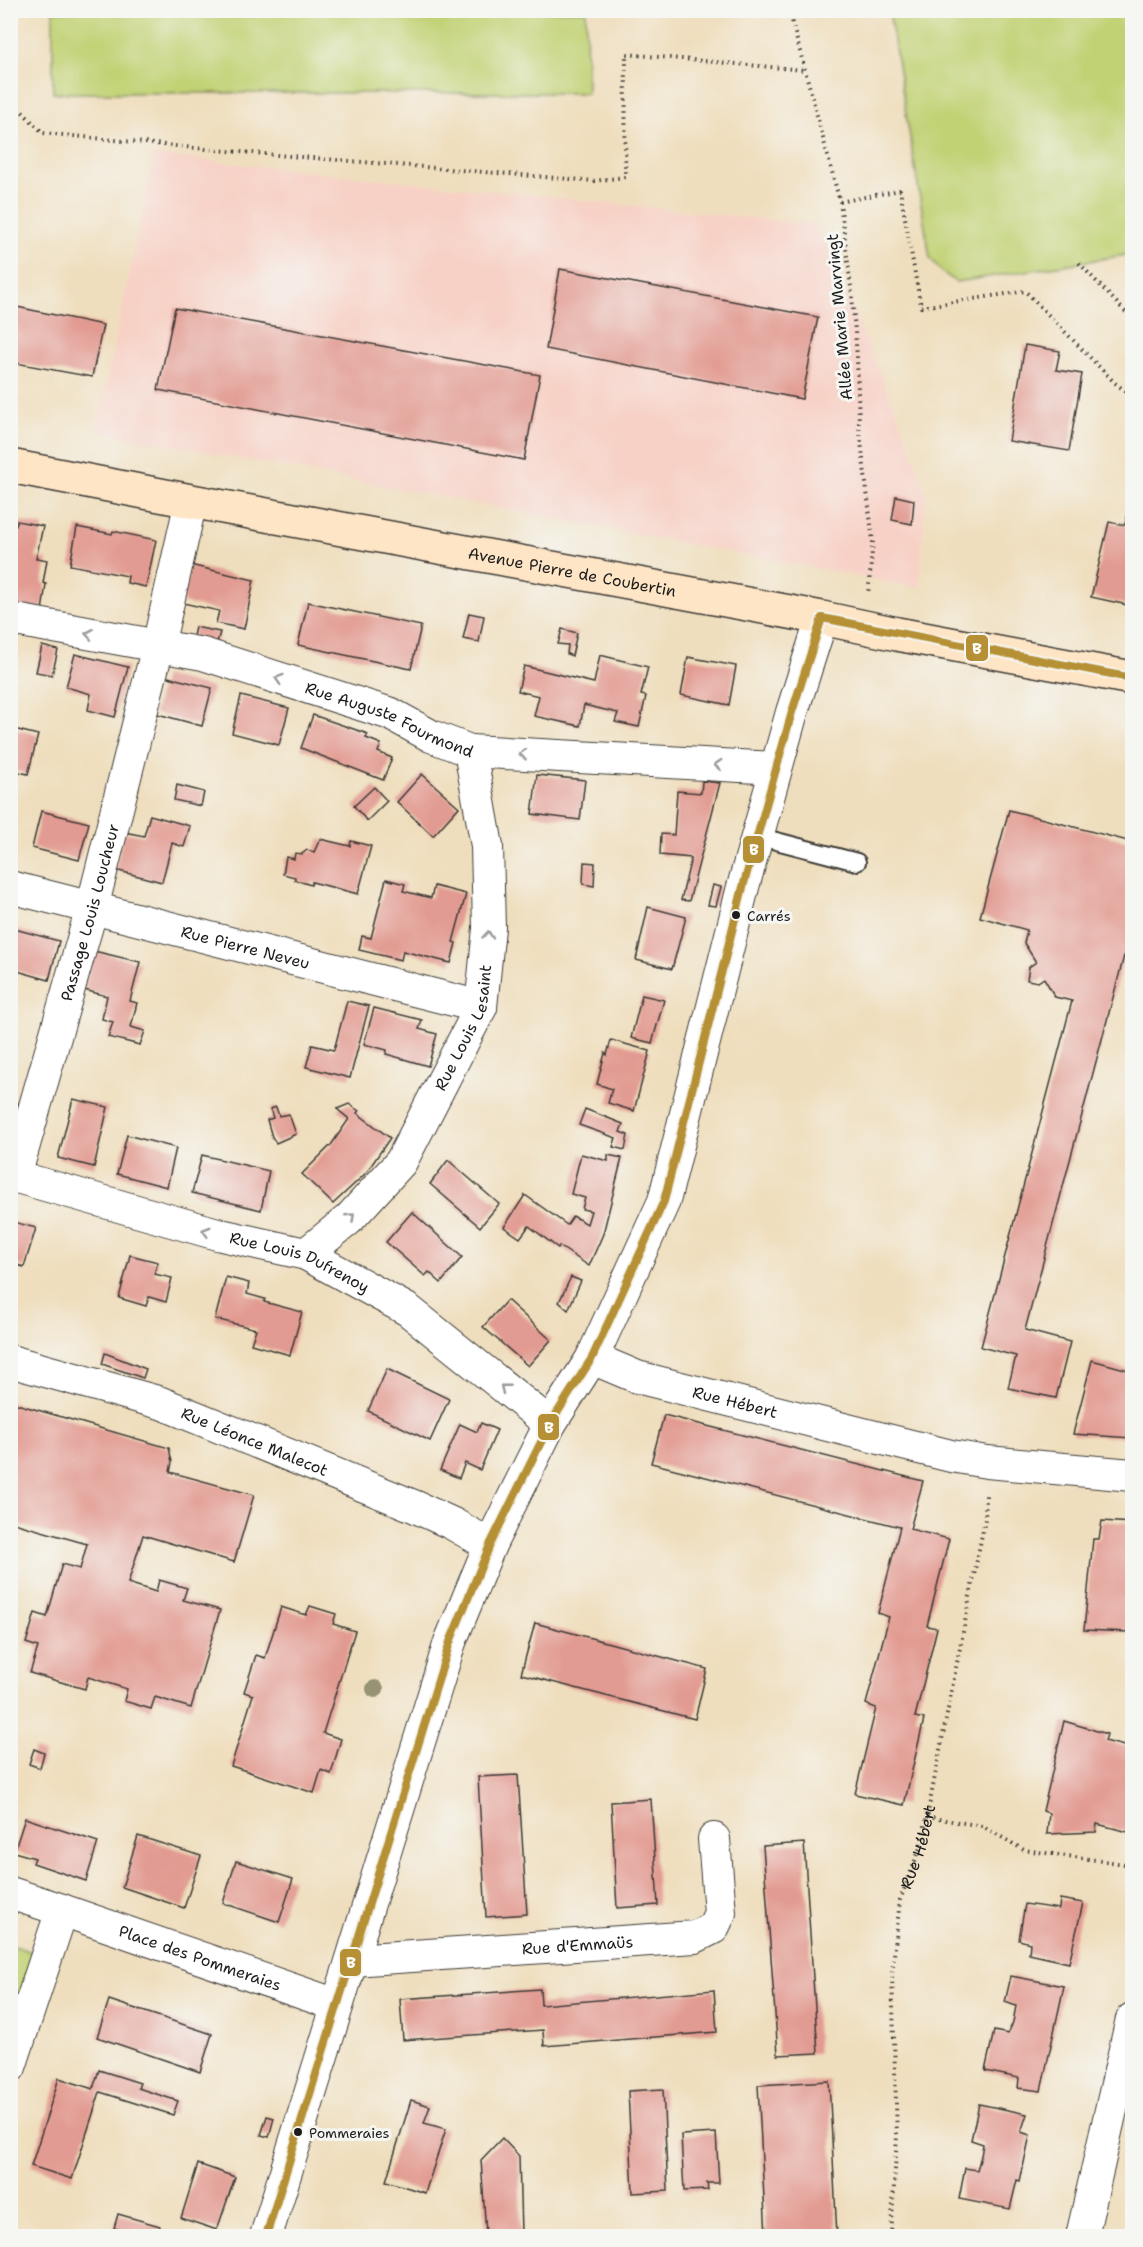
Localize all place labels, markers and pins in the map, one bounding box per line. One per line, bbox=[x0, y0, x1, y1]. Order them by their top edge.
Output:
place label: Carrés bbox=[747, 907, 791, 925]
marker: Carrés bbox=[730, 909, 742, 921]
place label: Pommeraies bbox=[309, 2124, 390, 2142]
marker: Pommeraies bbox=[292, 2126, 304, 2138]

